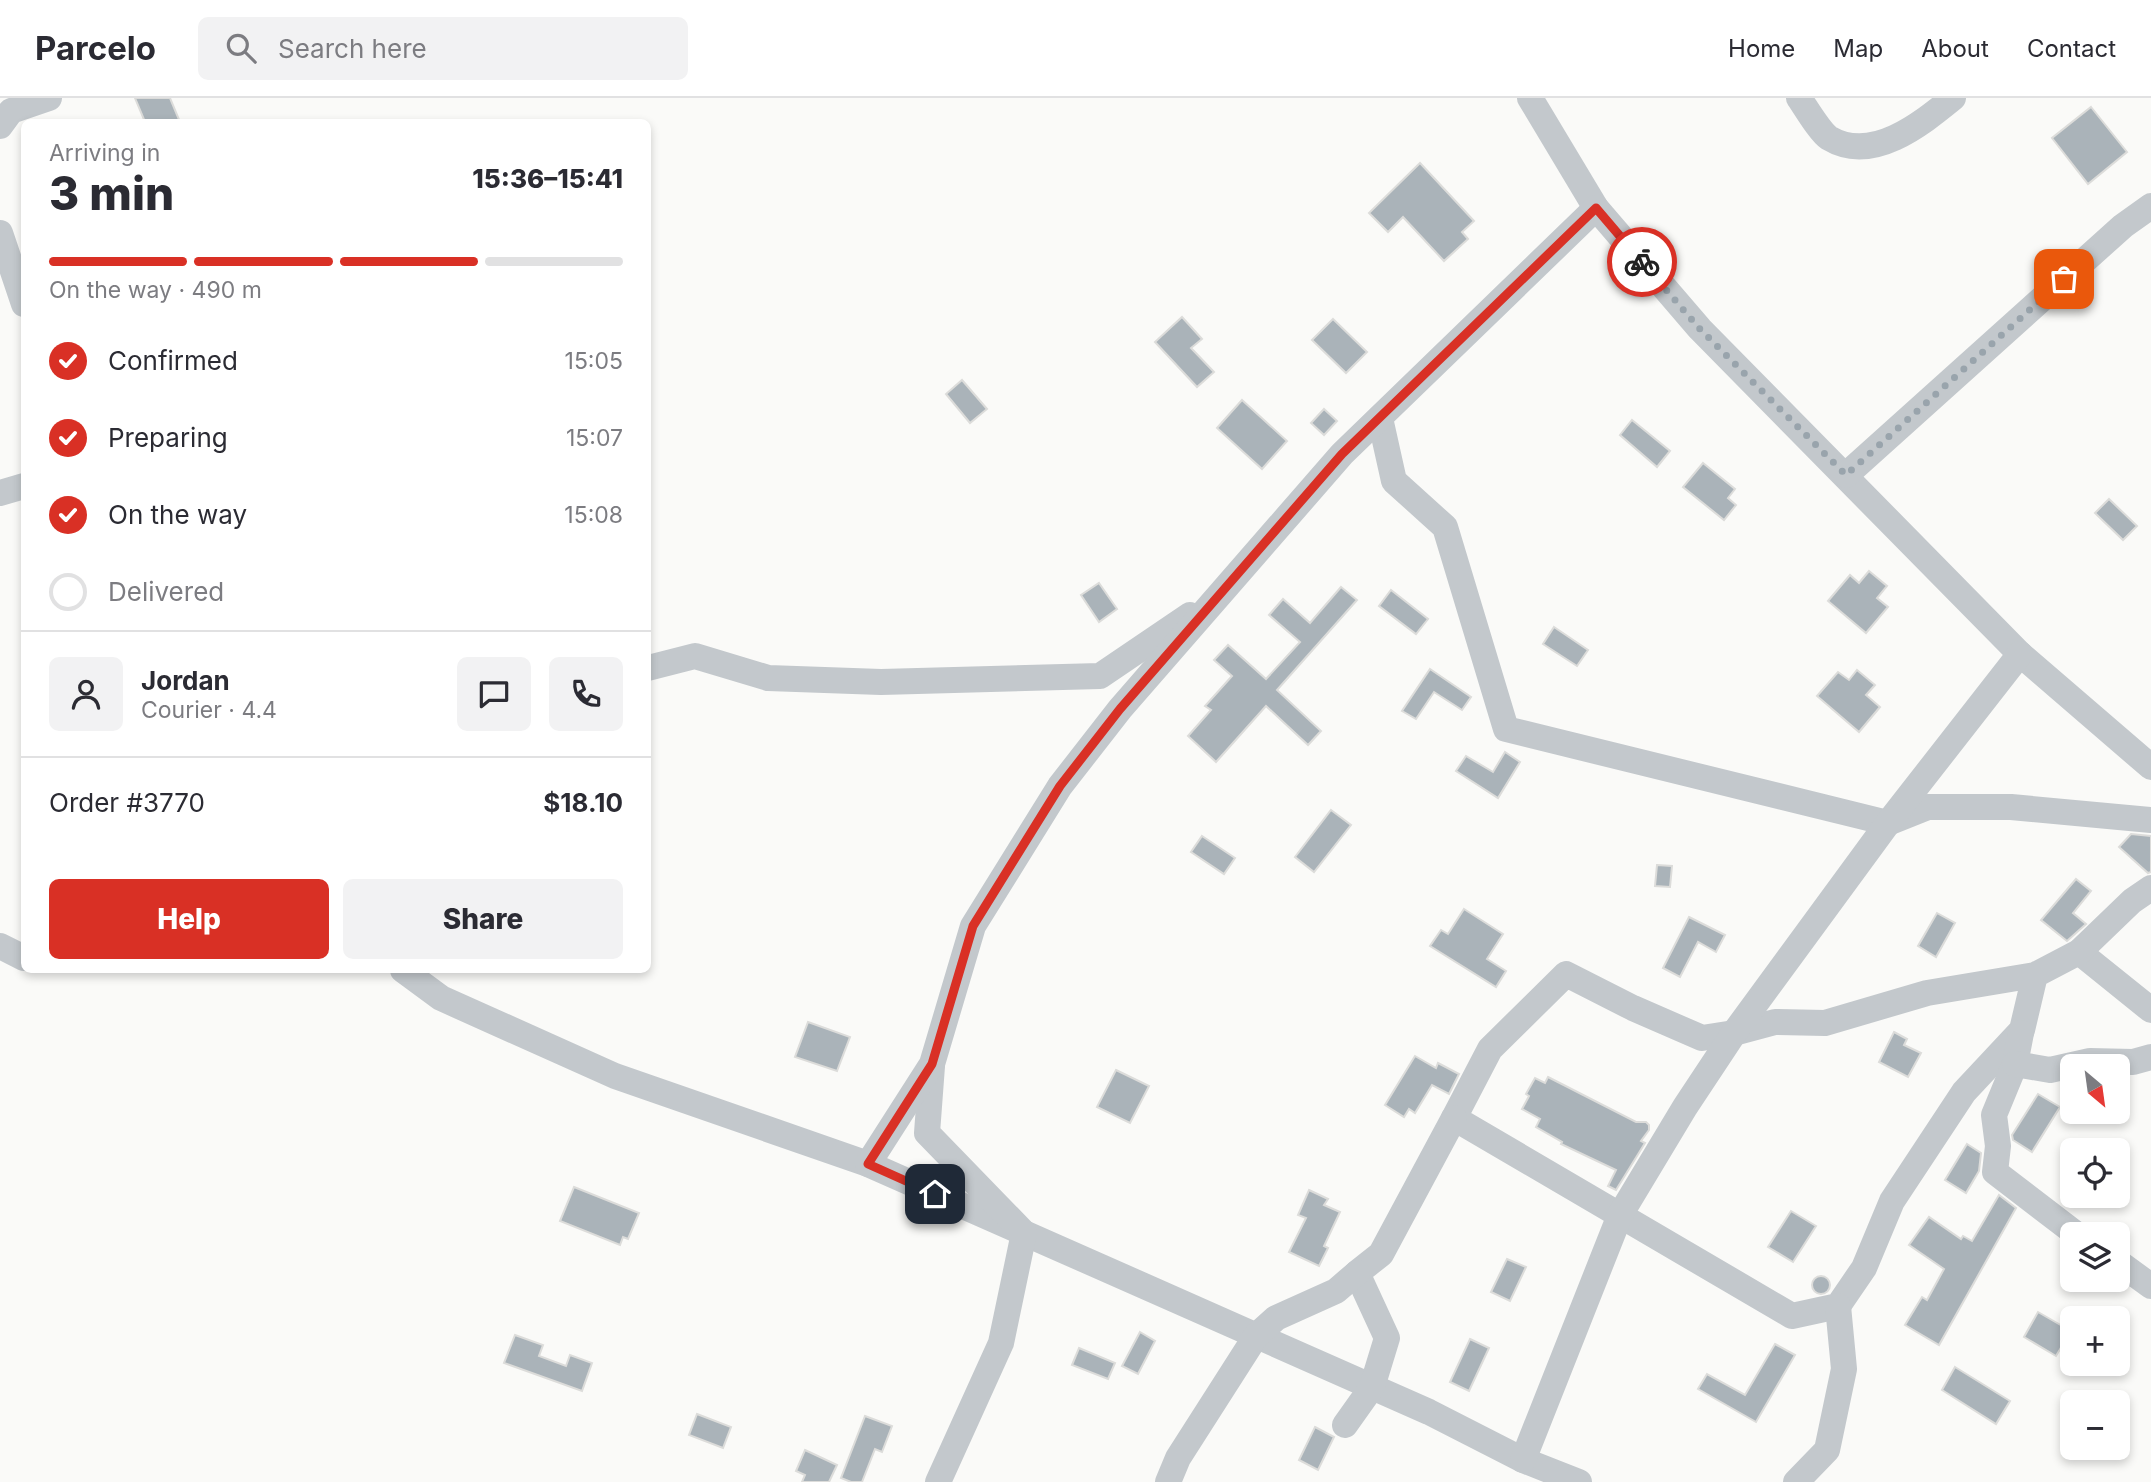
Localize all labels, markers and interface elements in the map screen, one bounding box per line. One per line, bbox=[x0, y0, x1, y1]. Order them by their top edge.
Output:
search box bbox=[198, 17, 688, 80]
text: Parcelo bbox=[35, 28, 156, 68]
icon: search bbox=[222, 29, 260, 67]
text: Search here bbox=[278, 33, 427, 64]
text: Home bbox=[1728, 34, 1795, 63]
text: Map bbox=[1833, 34, 1883, 63]
text: About bbox=[1921, 34, 1989, 63]
text: Contact bbox=[2027, 34, 2116, 63]
text: Arriving in bbox=[49, 139, 160, 167]
text: 15:36–15:41 bbox=[472, 163, 623, 194]
text: 3 min bbox=[49, 165, 174, 221]
courier bbox=[1607, 227, 1677, 297]
icon: bike bbox=[1623, 243, 1661, 281]
pin bbox=[2034, 249, 2094, 309]
icon: bag bbox=[2045, 260, 2083, 298]
text: On the way · 490 m bbox=[49, 276, 262, 304]
icon: check bbox=[49, 342, 87, 380]
text: Confirmed bbox=[108, 345, 238, 376]
text: 15:05 bbox=[565, 347, 623, 375]
icon: check bbox=[49, 419, 87, 457]
text: Preparing bbox=[108, 422, 228, 453]
text: 15:07 bbox=[566, 424, 623, 452]
icon: check bbox=[49, 496, 87, 534]
text: On the way bbox=[108, 499, 247, 530]
text: 15:08 bbox=[564, 501, 623, 529]
text: Delivered bbox=[108, 576, 224, 607]
button: person bbox=[49, 657, 123, 731]
button: chat bbox=[457, 657, 531, 731]
button: phone bbox=[549, 657, 623, 731]
text: Jordan bbox=[141, 665, 230, 696]
text: Courier · 4.4 bbox=[141, 696, 277, 724]
text: Order #3770 bbox=[49, 787, 205, 818]
text: $18.10 bbox=[543, 787, 623, 818]
button: Help bbox=[49, 879, 329, 959]
button: Share bbox=[343, 879, 623, 959]
north arrow bbox=[2060, 1054, 2130, 1124]
map controls bbox=[2060, 1054, 2130, 1460]
button: locate bbox=[2060, 1138, 2130, 1208]
pin bbox=[905, 1164, 965, 1224]
icon: home bbox=[916, 1175, 954, 1213]
button: layers bbox=[2060, 1222, 2130, 1292]
button: + bbox=[2060, 1306, 2130, 1376]
button: − bbox=[2060, 1390, 2130, 1460]

